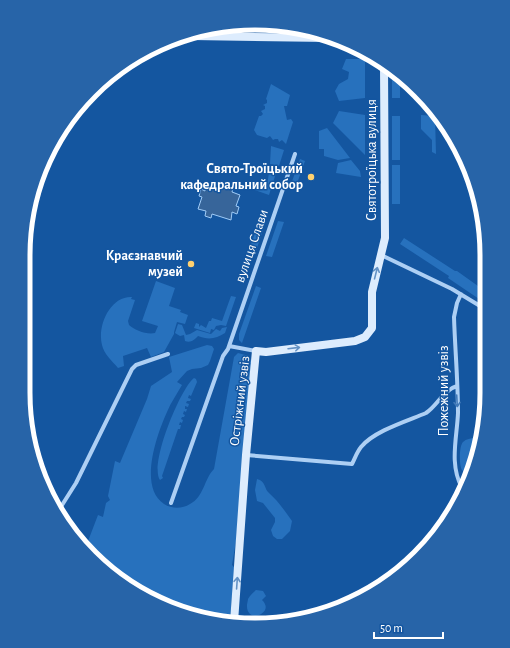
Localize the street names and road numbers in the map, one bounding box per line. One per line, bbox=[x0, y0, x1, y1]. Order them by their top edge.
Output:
street label: Святотроїцька вулиця bbox=[365, 99, 379, 221]
street label: вулиця Слави bbox=[233, 208, 271, 284]
street label: Пожежний узвіз bbox=[437, 346, 451, 436]
street label: Остріжний узвіз bbox=[228, 355, 252, 447]

